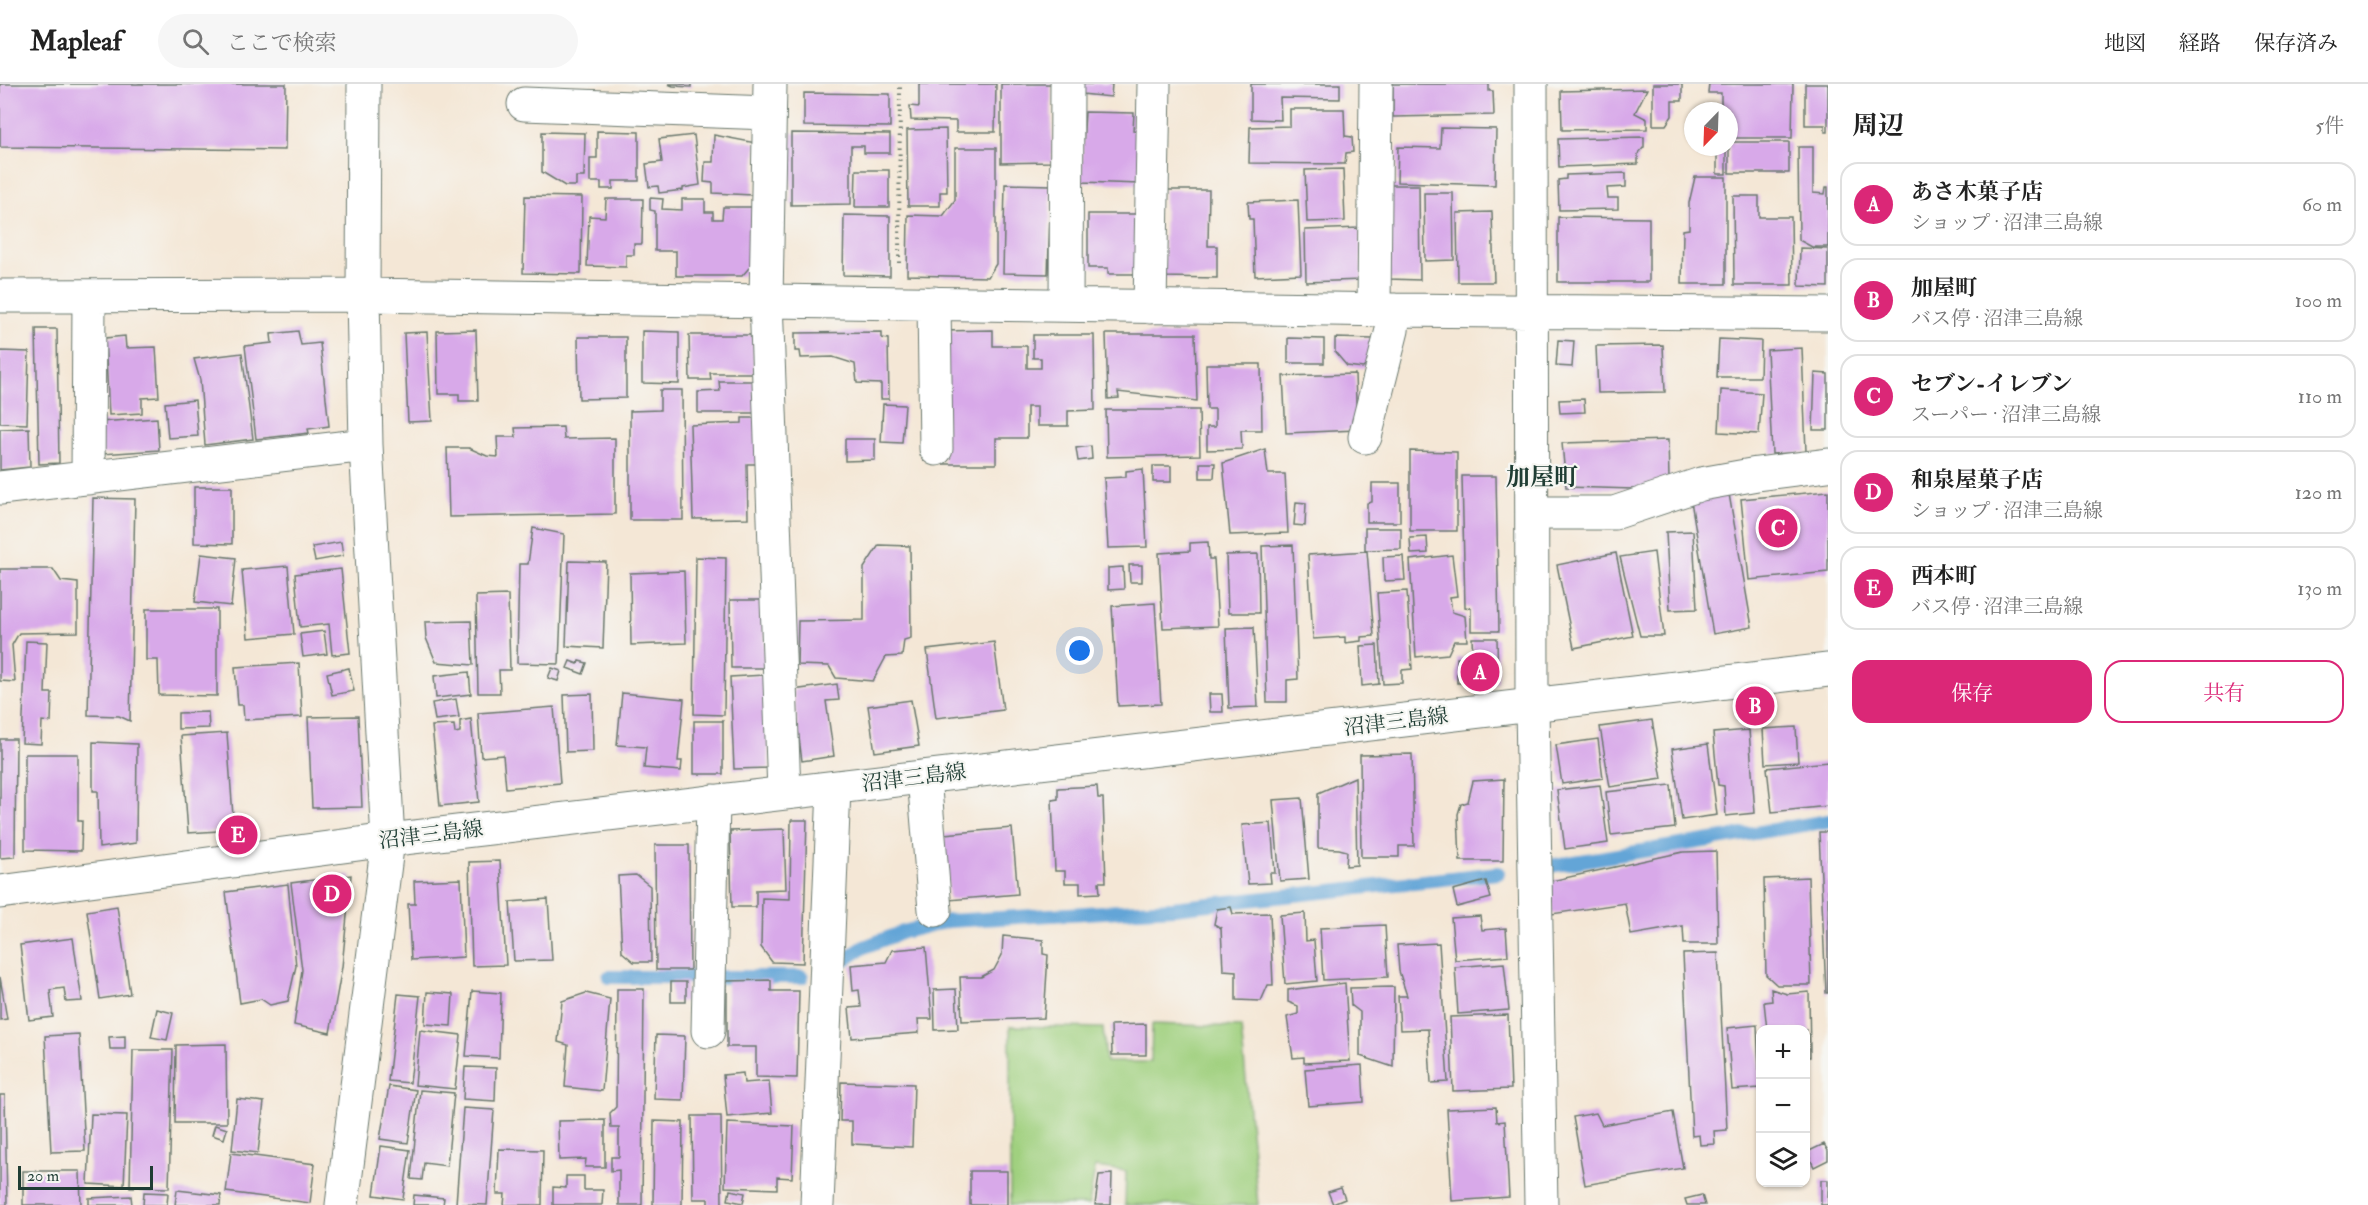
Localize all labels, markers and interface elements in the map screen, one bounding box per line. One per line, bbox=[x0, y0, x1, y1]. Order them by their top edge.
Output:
search box bbox=[158, 14, 578, 68]
text: Mapleaf bbox=[30, 24, 122, 59]
icon: search bbox=[179, 25, 212, 58]
text: ここで検索 bbox=[227, 29, 337, 57]
text: 地図 bbox=[2104, 30, 2146, 57]
text: 経路 bbox=[2179, 30, 2221, 57]
text: 保存済み bbox=[2254, 30, 2338, 57]
north arrow bbox=[1684, 102, 1738, 156]
text: 周辺 bbox=[1852, 110, 1904, 142]
text: 5件 bbox=[2315, 113, 2344, 138]
text: あさ木菓子店 bbox=[1911, 178, 2043, 206]
text: A bbox=[1867, 192, 1880, 217]
text: 60 m bbox=[2302, 192, 2342, 217]
text: ショップ · 沼津三島線 bbox=[1911, 210, 2103, 235]
text: 加屋町 bbox=[1911, 274, 1977, 302]
text: B bbox=[1867, 288, 1880, 313]
text: 100 m bbox=[2295, 288, 2342, 313]
text: バス停 · 沼津三島線 bbox=[1911, 306, 2083, 331]
text: セブン-イレブン bbox=[1911, 370, 2073, 398]
text: C bbox=[1866, 384, 1881, 409]
text: 110 m bbox=[2298, 384, 2342, 409]
text: スーパー · 沼津三島線 bbox=[1911, 402, 2101, 427]
district label: 加屋町 bbox=[1506, 462, 1578, 493]
text: 和泉屋菓子店 bbox=[1911, 466, 2043, 494]
text: D bbox=[1865, 480, 1882, 505]
text: 120 m bbox=[2295, 480, 2342, 505]
text: ショップ · 沼津三島線 bbox=[1911, 498, 2103, 523]
pin: C bbox=[1758, 506, 1798, 550]
text: 西本町 bbox=[1911, 562, 1977, 590]
text: E bbox=[1866, 576, 1881, 601]
text: 130 m bbox=[2297, 576, 2342, 601]
text: バス停 · 沼津三島線 bbox=[1911, 594, 2083, 619]
your location bbox=[1065, 636, 1094, 665]
pin: A bbox=[1460, 650, 1500, 694]
button: 保存 bbox=[1852, 660, 2092, 723]
button: 共有 bbox=[2104, 660, 2344, 723]
pin: B bbox=[1736, 684, 1774, 728]
street label: 沼津三島線 bbox=[1342, 702, 1450, 742]
street label: 沼津三島線 bbox=[860, 758, 968, 798]
pin: E bbox=[218, 812, 258, 858]
street label: 沼津三島線 bbox=[377, 815, 485, 855]
pin: D bbox=[312, 872, 352, 916]
map controls bbox=[1756, 1025, 1810, 1187]
button: + bbox=[1756, 1025, 1810, 1079]
button: − bbox=[1756, 1079, 1810, 1133]
button: layers bbox=[1756, 1133, 1810, 1187]
scale bar bbox=[18, 1163, 153, 1190]
text: 20 m bbox=[27, 1166, 59, 1186]

